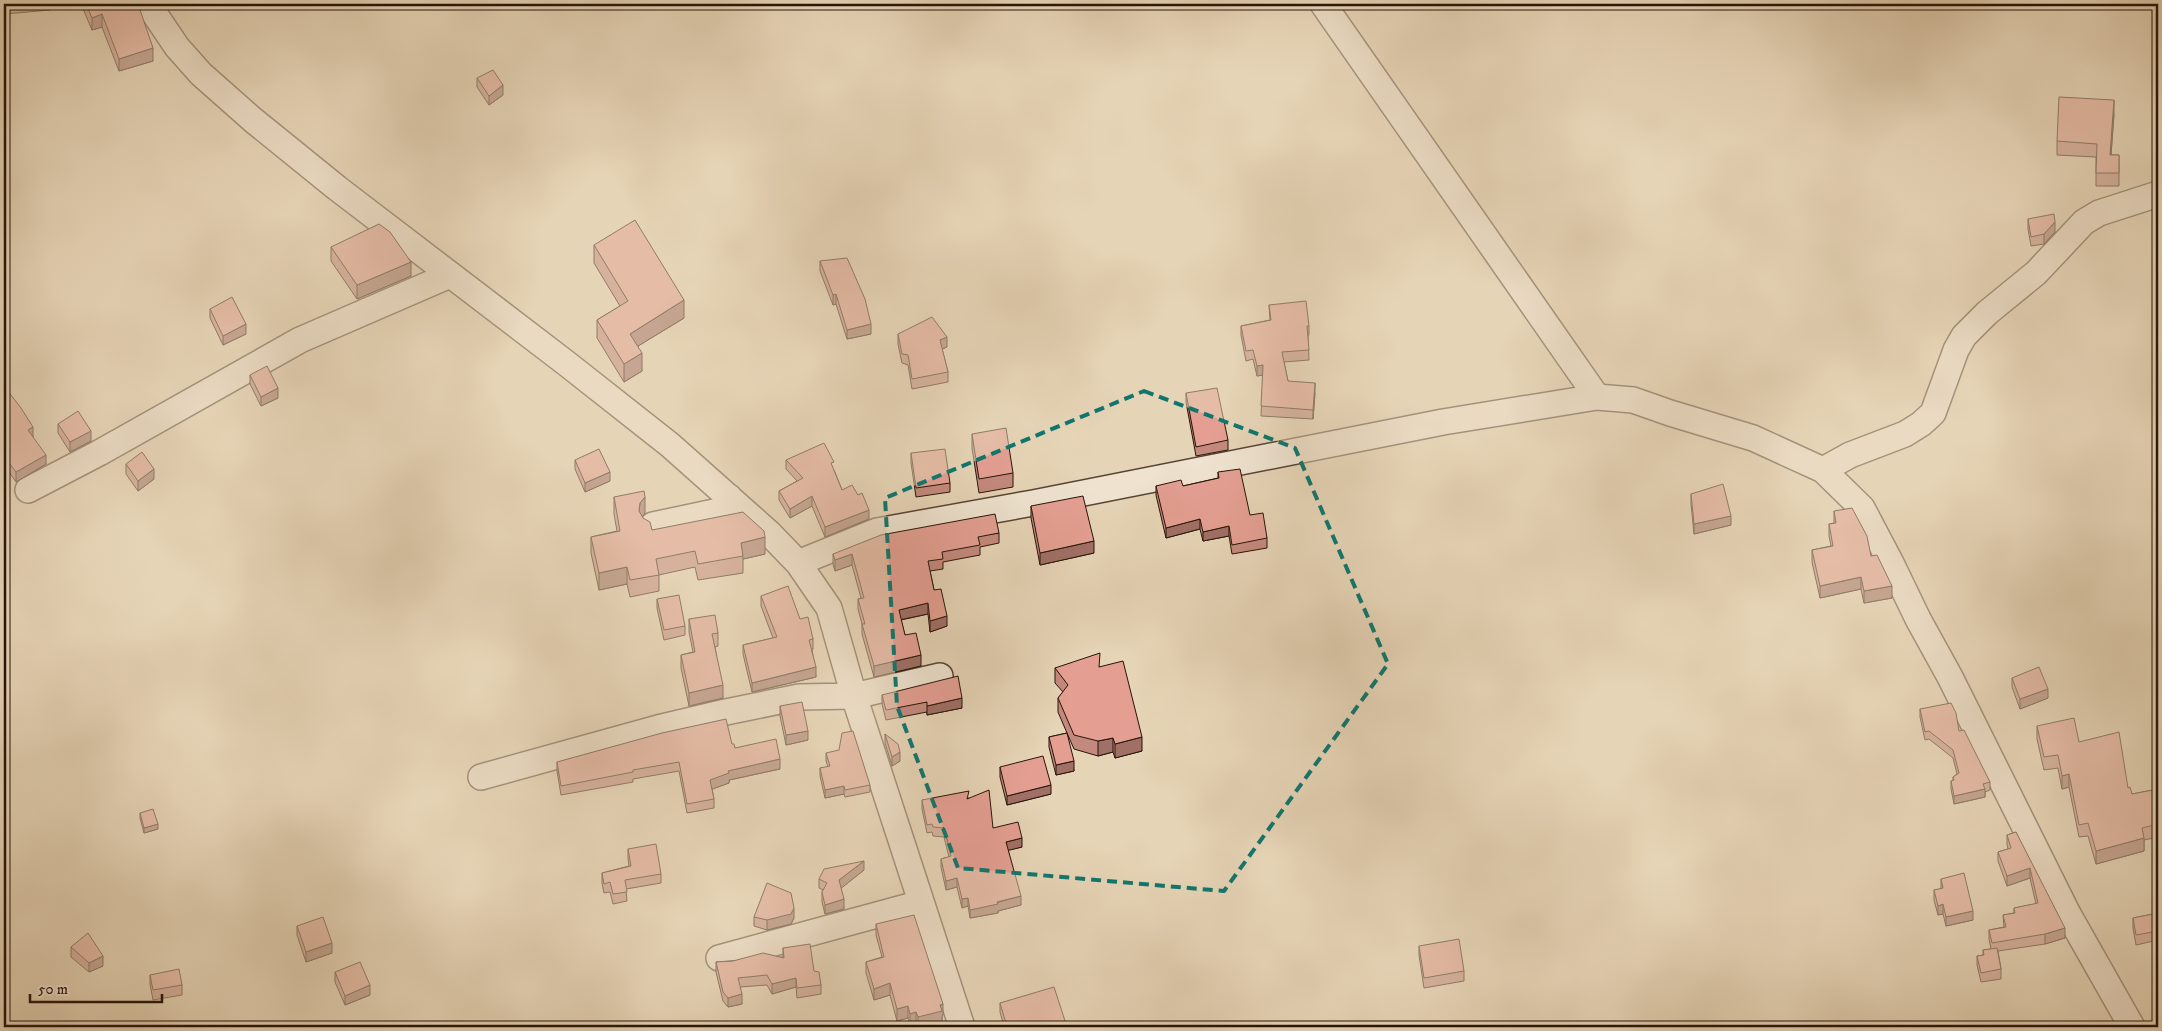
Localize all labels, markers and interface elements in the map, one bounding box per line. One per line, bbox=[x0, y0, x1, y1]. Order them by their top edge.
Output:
scale bar bbox=[30, 971, 162, 1003]
text: 50 m bbox=[38, 980, 68, 999]

